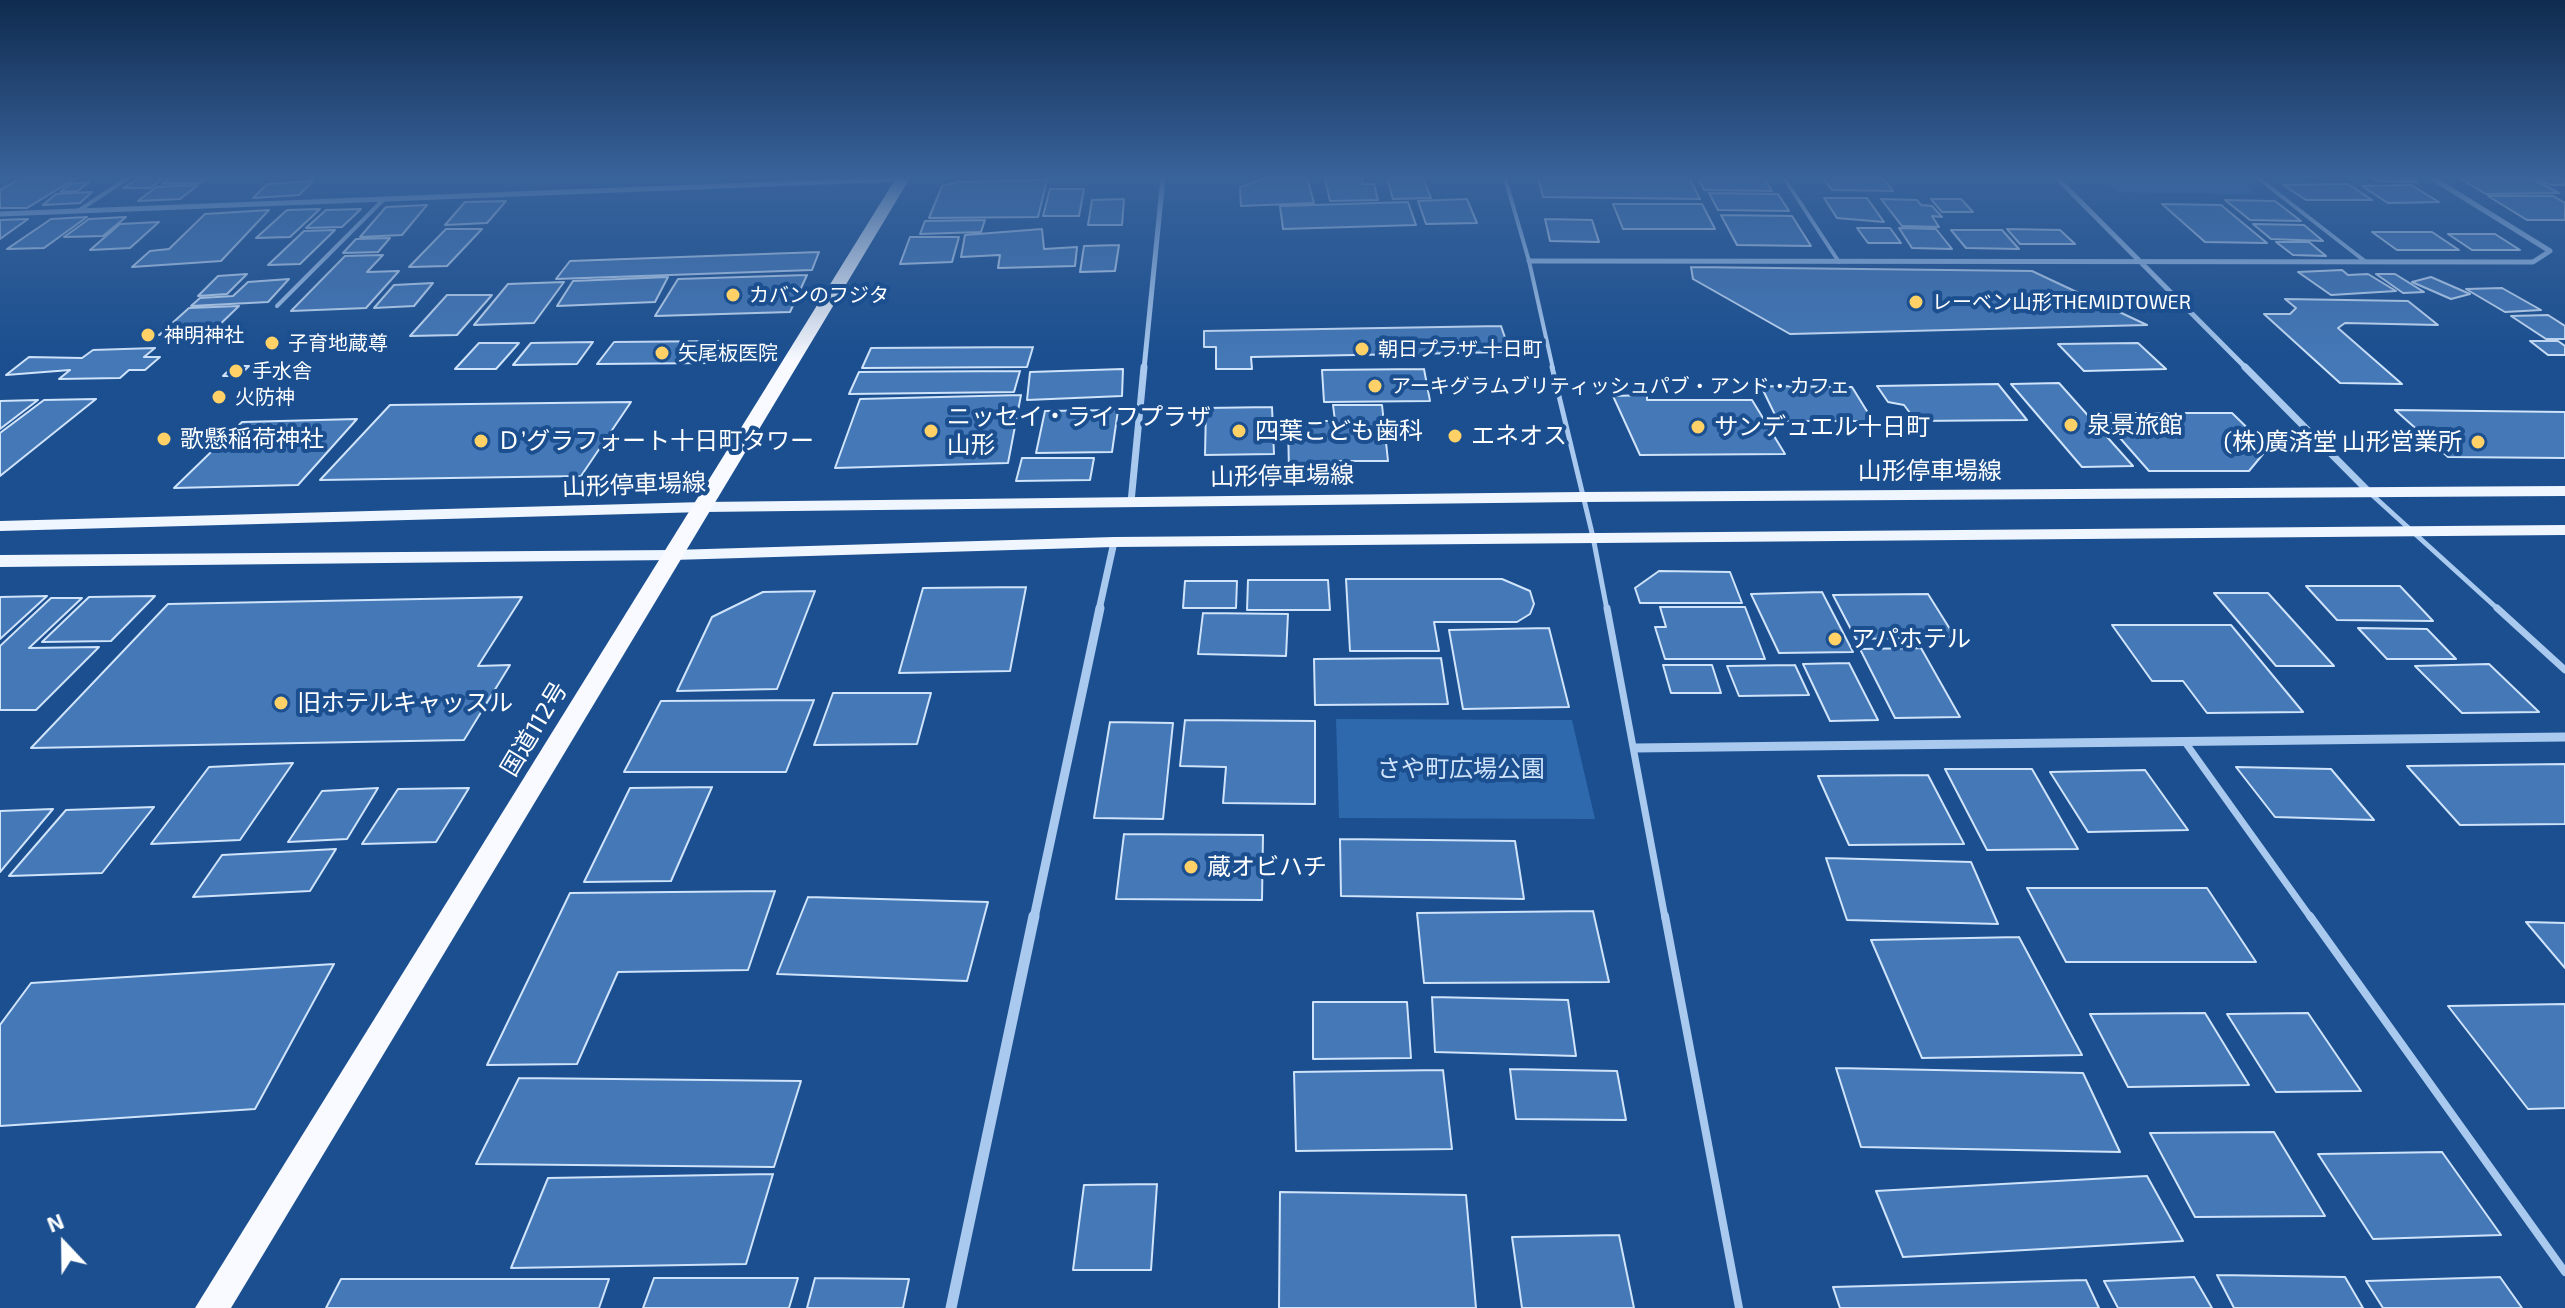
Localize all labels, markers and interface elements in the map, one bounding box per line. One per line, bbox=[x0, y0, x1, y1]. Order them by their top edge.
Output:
place label: カバンのフジタ bbox=[749, 283, 889, 307]
marker: カバンのフジタ bbox=[724, 286, 742, 304]
place label: レーベン山形THEMIDTOWER bbox=[1932, 290, 2191, 314]
marker: レーベン山形THEMIDTOWER bbox=[1907, 293, 1925, 311]
place label: 神明神社 bbox=[164, 323, 244, 347]
marker: 神明神社 bbox=[139, 326, 157, 344]
place label: 子育地蔵尊 bbox=[288, 331, 388, 355]
marker: 子育地蔵尊 bbox=[263, 334, 281, 352]
place label: 朝日プラザ 十日町 bbox=[1378, 337, 1542, 361]
marker: 朝日プラザ 十日町 bbox=[1353, 340, 1371, 358]
place label: 矢尾板医院 bbox=[678, 341, 778, 365]
marker: 矢尾板医院 bbox=[653, 344, 671, 362]
place label: 手水舎 bbox=[252, 359, 312, 383]
marker: 手水舎 bbox=[227, 362, 245, 380]
place label: アーキグラムブリティッシュパブ・アンド・カフェ bbox=[1391, 374, 1850, 398]
marker: アーキグラムブリティッシュパブ・アンド・カフェ bbox=[1366, 377, 1384, 395]
place label: 火防神 bbox=[235, 385, 295, 409]
marker: 火防神 bbox=[210, 388, 228, 406]
place label: ニッセイ・ライフプラザ 山形 bbox=[947, 403, 1211, 459]
place label: 泉景旅館 bbox=[2087, 411, 2183, 439]
place label: サンデュエル十日町 bbox=[1714, 413, 1930, 441]
marker: 泉景旅館 bbox=[2062, 416, 2080, 434]
place label: 四葉こども歯科 bbox=[1255, 417, 1423, 445]
marker: サンデュエル十日町 bbox=[1689, 418, 1707, 436]
marker: ニッセイ・ライフプラザ 山形 bbox=[922, 422, 940, 440]
marker: 四葉こども歯科 bbox=[1230, 422, 1248, 440]
place label: エネオス bbox=[1471, 422, 1567, 450]
place label: 歌懸稲荷神社 bbox=[180, 425, 324, 453]
place label: Ｄ’グラフォート十日町タワー bbox=[497, 427, 814, 455]
marker: エネオス bbox=[1446, 427, 1464, 445]
place label: (株)廣済堂 山形営業所 bbox=[2223, 428, 2462, 456]
marker: 歌懸稲荷神社 bbox=[155, 430, 173, 448]
marker: Ｄ’グラフォート十日町タワー bbox=[472, 432, 490, 450]
marker: (株)廣済堂 山形営業所 bbox=[2469, 433, 2487, 451]
street label: 山形停車場線 bbox=[1858, 457, 2002, 485]
street label: 山形停車場線 bbox=[1210, 460, 1354, 492]
street label: 山形停車場線 bbox=[562, 468, 706, 502]
place label: アパホテル bbox=[1851, 625, 1971, 653]
marker: アパホテル bbox=[1826, 630, 1844, 648]
street label: 国道112号 bbox=[495, 677, 573, 781]
place label: 旧ホテルキャッスル bbox=[297, 689, 513, 717]
marker: 旧ホテルキャッスル bbox=[272, 694, 290, 712]
park label: さや町広場公園 bbox=[1377, 755, 1545, 783]
place label: 蔵オビハチ bbox=[1207, 853, 1327, 881]
marker: 蔵オビハチ bbox=[1182, 858, 1200, 876]
north arrow bbox=[24, 1204, 104, 1284]
text: N bbox=[43, 1207, 67, 1237]

